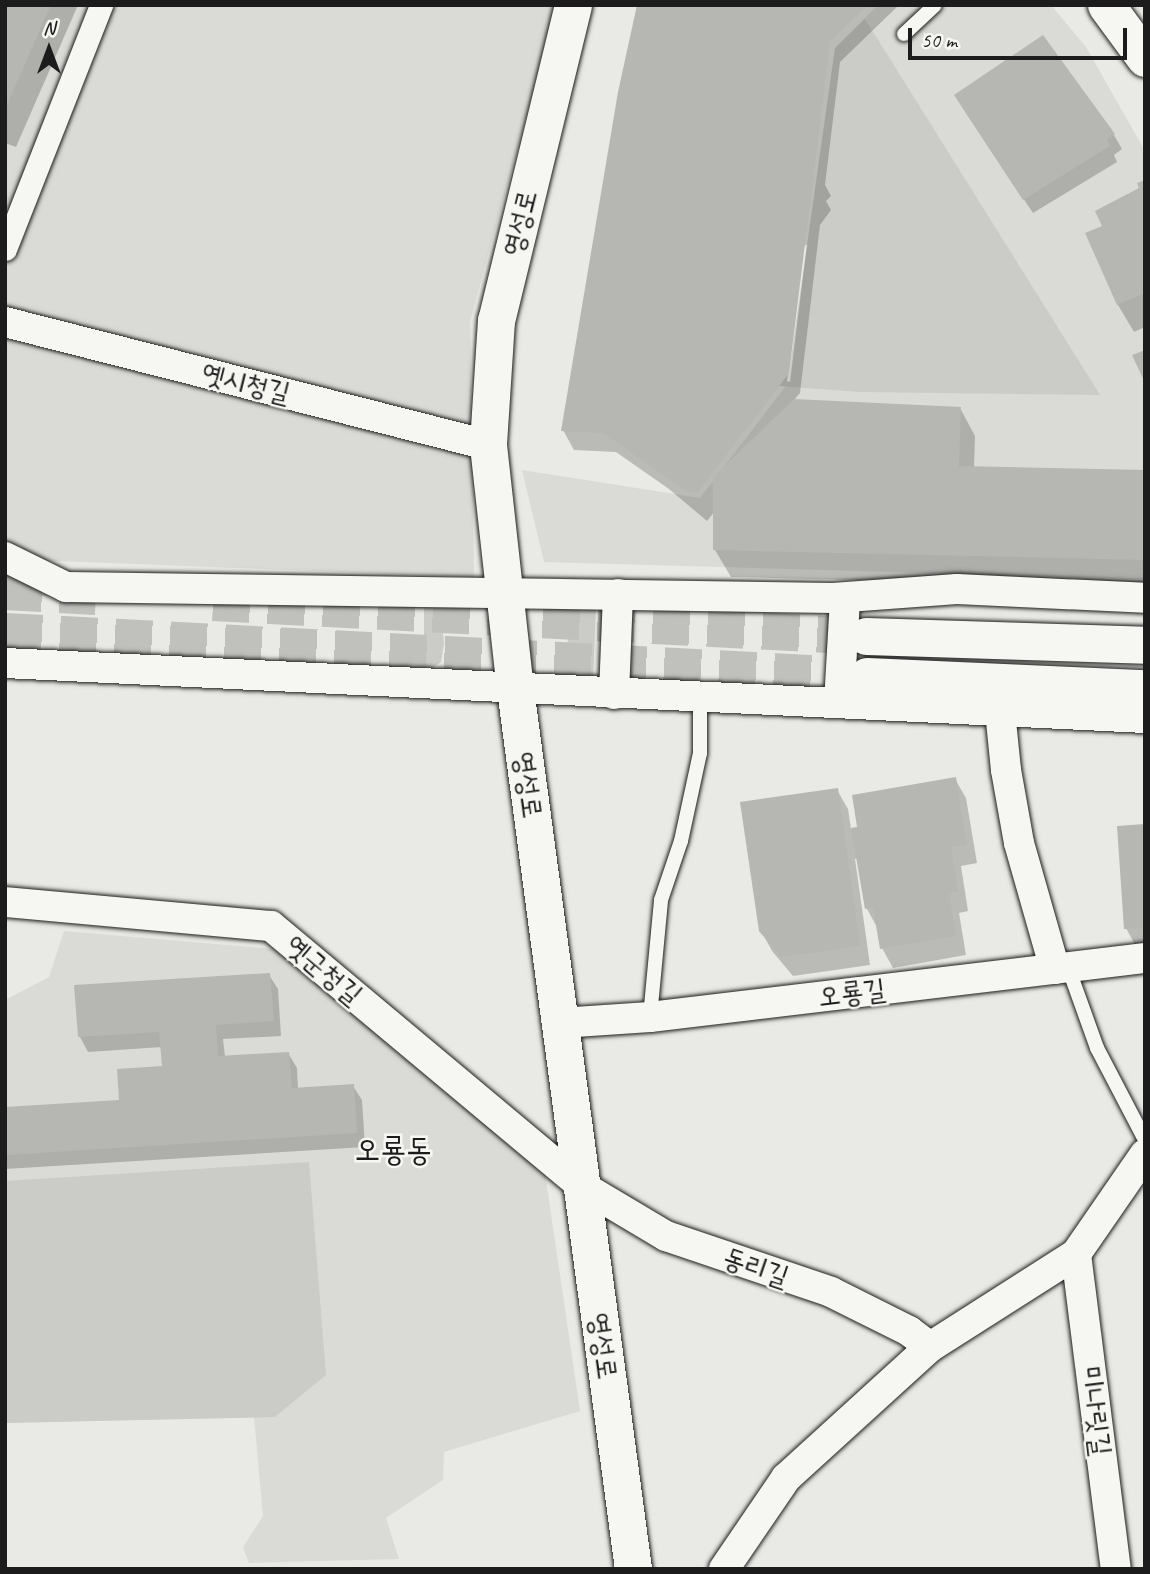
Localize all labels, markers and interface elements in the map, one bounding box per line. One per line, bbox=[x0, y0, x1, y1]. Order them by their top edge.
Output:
north arrow bbox=[14, 14, 84, 84]
scale bar bbox=[912, 14, 1131, 58]
text: N bbox=[43, 16, 55, 40]
text: 50 m bbox=[921, 27, 957, 53]
street label: 영성로 bbox=[496, 186, 544, 260]
street label: 옛시청길 bbox=[198, 356, 294, 410]
street label: 영성로 bbox=[507, 749, 549, 821]
street label: 옛군청길 bbox=[279, 928, 369, 1012]
street label: 오룡길 bbox=[816, 972, 888, 1014]
district label: 오룡동 bbox=[354, 1131, 432, 1169]
street label: 동리길 bbox=[719, 1240, 793, 1294]
street label: 영성로 bbox=[582, 1310, 624, 1382]
street label: 미나릿길 bbox=[1074, 1364, 1118, 1458]

